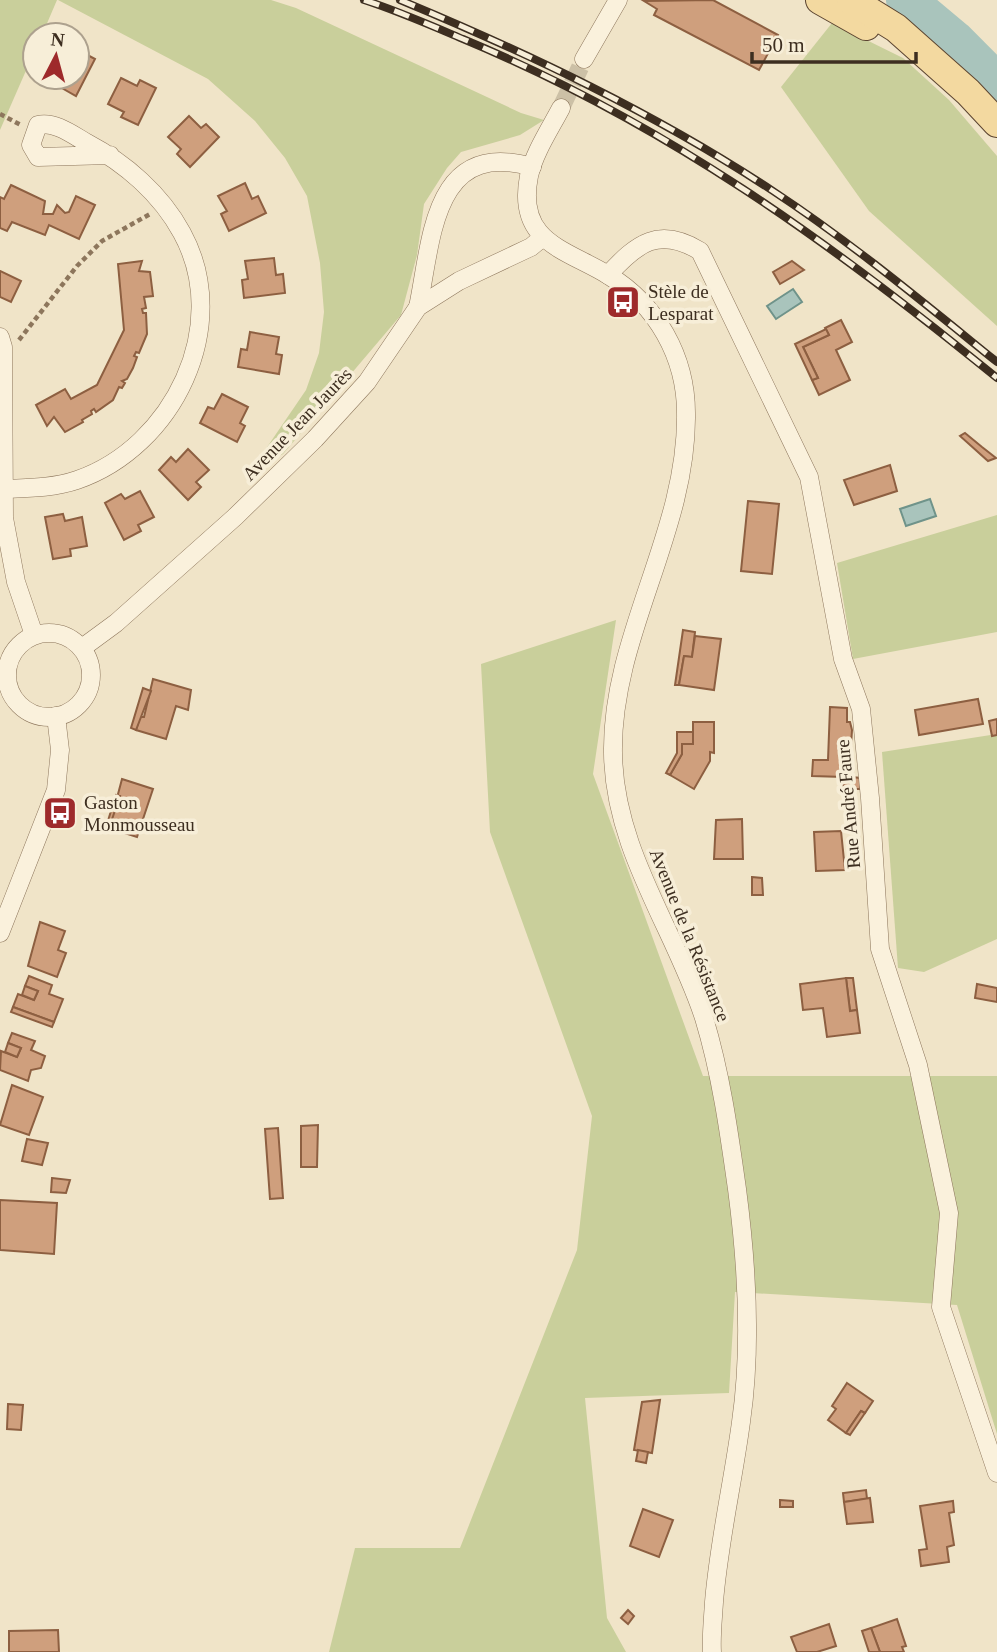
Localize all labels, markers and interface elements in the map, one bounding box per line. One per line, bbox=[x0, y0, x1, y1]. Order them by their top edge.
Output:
north arrow bbox=[21, 21, 91, 91]
scale bar bbox=[752, 21, 916, 65]
text: N bbox=[50, 28, 66, 51]
text: 50 m bbox=[762, 33, 805, 57]
place label: Stèle de Lesparat bbox=[648, 281, 714, 324]
bus stop icon: Stèle de Lesparat bbox=[604, 283, 642, 321]
street label: Avenue Jean Jaurès bbox=[238, 363, 356, 485]
street label: Rue André Faure bbox=[832, 738, 864, 870]
place label: Gaston Monmousseau bbox=[84, 792, 195, 835]
bus stop icon: Gaston Monmousseau bbox=[41, 794, 79, 832]
street label: Avenue de la Résistance bbox=[646, 845, 734, 1025]

